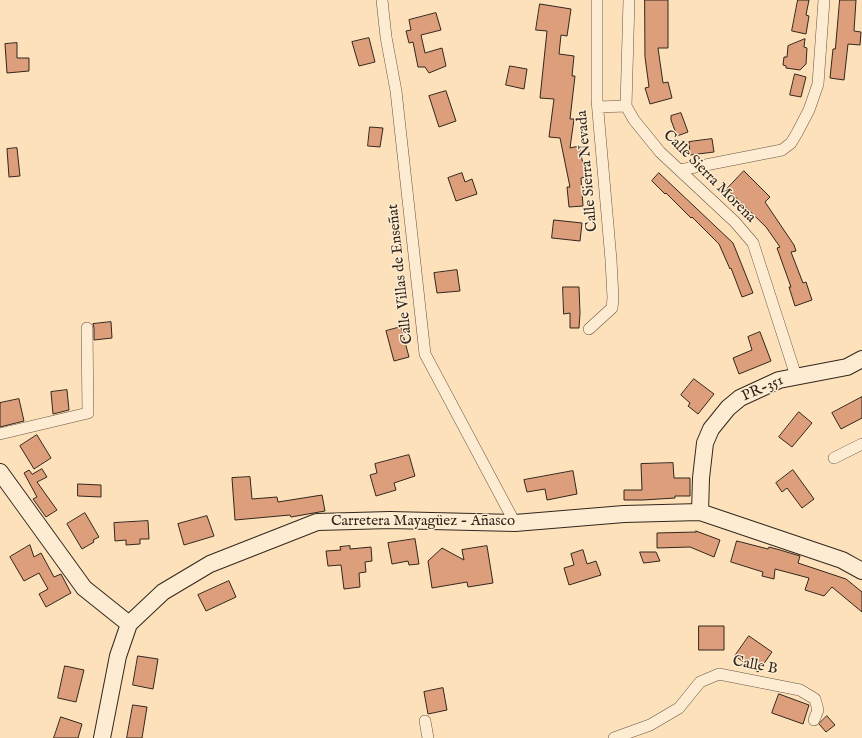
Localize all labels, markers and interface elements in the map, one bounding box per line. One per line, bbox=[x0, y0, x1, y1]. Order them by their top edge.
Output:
street label: Calle Sierra Nevada bbox=[574, 110, 602, 232]
street label: Calle Sierra Morena bbox=[659, 127, 759, 227]
street label: Calle Villas de Enseñat bbox=[385, 203, 417, 345]
street label: PR-351 bbox=[739, 372, 787, 406]
street label: Carretera Mayagüez - Añasco bbox=[331, 513, 515, 531]
street label: Calle B bbox=[731, 653, 779, 679]

